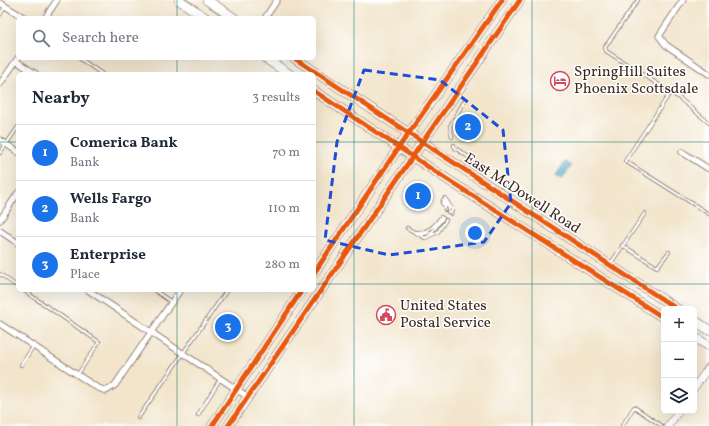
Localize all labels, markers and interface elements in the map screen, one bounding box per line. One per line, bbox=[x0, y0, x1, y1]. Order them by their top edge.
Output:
search box bbox=[16, 16, 316, 60]
icon: search bbox=[30, 27, 52, 49]
text: Search here bbox=[62, 28, 139, 49]
place label: SpringHill Suites Phoenix Scottsdale bbox=[574, 62, 698, 100]
hotel icon: SpringHill Suites Phoenix Scottsdale bbox=[549, 70, 571, 92]
text: Nearby bbox=[32, 87, 90, 110]
text: 3 results bbox=[252, 89, 300, 107]
pin: 2 bbox=[455, 112, 481, 142]
text: Comerica Bank bbox=[70, 133, 178, 154]
text: 1 bbox=[42, 144, 48, 162]
text: 70 m bbox=[272, 144, 300, 162]
street label: East McDowell Road bbox=[460, 149, 584, 239]
text: Bank bbox=[70, 154, 99, 172]
pin: 1 bbox=[405, 181, 431, 211]
text: Wells Fargo bbox=[70, 189, 152, 210]
text: 2 bbox=[42, 200, 48, 218]
text: 110 m bbox=[268, 200, 300, 218]
text: Bank bbox=[70, 210, 99, 228]
your location bbox=[465, 223, 485, 243]
text: Enterprise bbox=[70, 245, 146, 266]
text: 3 bbox=[42, 256, 48, 274]
text: 280 m bbox=[264, 256, 300, 274]
text: Place bbox=[70, 266, 100, 284]
place label: United States Postal Service bbox=[400, 296, 491, 334]
public building icon: United States Postal Service bbox=[375, 304, 397, 326]
map controls bbox=[661, 306, 697, 414]
button: + bbox=[661, 306, 697, 342]
pin: 3 bbox=[215, 312, 241, 342]
button: − bbox=[661, 342, 697, 378]
button: layers bbox=[661, 378, 697, 414]

